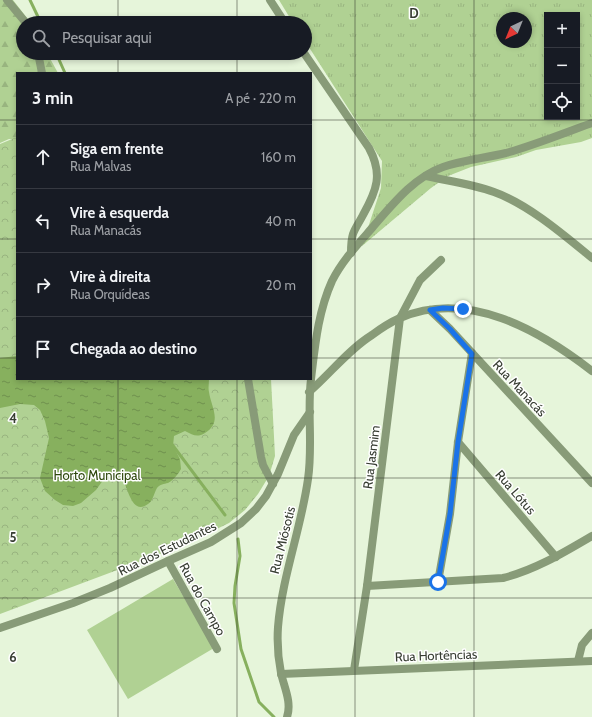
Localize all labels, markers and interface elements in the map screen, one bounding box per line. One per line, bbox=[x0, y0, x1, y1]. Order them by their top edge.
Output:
text: D bbox=[409, 5, 419, 21]
north arrow bbox=[496, 12, 532, 48]
map controls bbox=[544, 12, 580, 120]
button: + bbox=[544, 12, 580, 48]
search box bbox=[16, 16, 312, 60]
icon: search bbox=[30, 27, 52, 49]
text: Pesquisar aqui bbox=[62, 29, 152, 47]
button: − bbox=[544, 48, 580, 84]
button: locate bbox=[544, 84, 580, 120]
text: 3 min bbox=[32, 88, 73, 108]
text: A pé · 220 m bbox=[225, 90, 296, 106]
text: Siga em frente bbox=[70, 140, 163, 158]
icon: ahead bbox=[32, 146, 54, 168]
text: 160 m bbox=[261, 149, 296, 165]
text: Rua Malvas bbox=[70, 158, 131, 174]
text: Vire à esquerda bbox=[70, 204, 169, 222]
icon: left bbox=[32, 210, 54, 232]
text: 40 m bbox=[265, 213, 296, 229]
text: Rua Manacás bbox=[70, 222, 141, 238]
text: Vire à direita bbox=[70, 268, 151, 286]
icon: right bbox=[32, 274, 54, 296]
text: 20 m bbox=[266, 277, 296, 293]
text: Rua Orquídeas bbox=[70, 286, 150, 302]
route end bbox=[454, 300, 472, 318]
icon: arrive bbox=[32, 338, 54, 360]
text: Chegada ao destino bbox=[70, 340, 197, 358]
street label: Rua Manacás bbox=[490, 356, 551, 420]
text: 4 bbox=[9, 410, 17, 426]
street label: Rua Jasmim bbox=[359, 424, 383, 490]
street label: Rua Lótus bbox=[492, 466, 540, 518]
park label: Horto Municipal bbox=[53, 467, 141, 483]
street label: Rua Miósotis bbox=[266, 504, 298, 575]
street label: Rua dos Estudantes bbox=[115, 517, 219, 579]
text: 5 bbox=[10, 529, 17, 545]
street label: Rua do Campo bbox=[176, 560, 230, 638]
route start bbox=[429, 573, 447, 591]
street label: Rua Hortências bbox=[395, 646, 478, 664]
text: 6 bbox=[9, 649, 17, 665]

